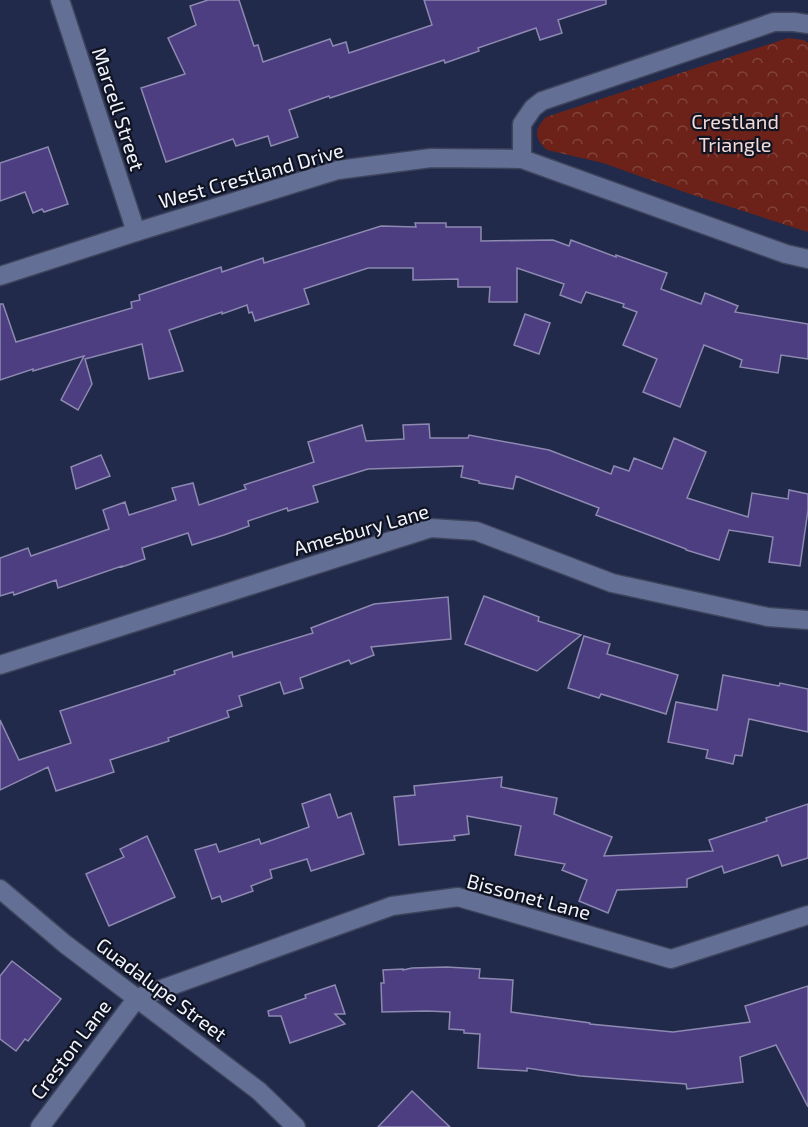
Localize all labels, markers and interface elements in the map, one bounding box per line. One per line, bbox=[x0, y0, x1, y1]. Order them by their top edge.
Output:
street label: Marcell Street bbox=[88, 44, 150, 174]
park label: Crestland Triangle bbox=[691, 109, 779, 156]
street label: West Crestland Drive bbox=[156, 137, 346, 213]
street label: Amesbury Lane bbox=[290, 498, 432, 560]
street label: Bissonet Lane bbox=[465, 868, 593, 924]
street label: Guadalupe Street bbox=[92, 932, 232, 1046]
street label: Creston Lane bbox=[25, 994, 115, 1104]

